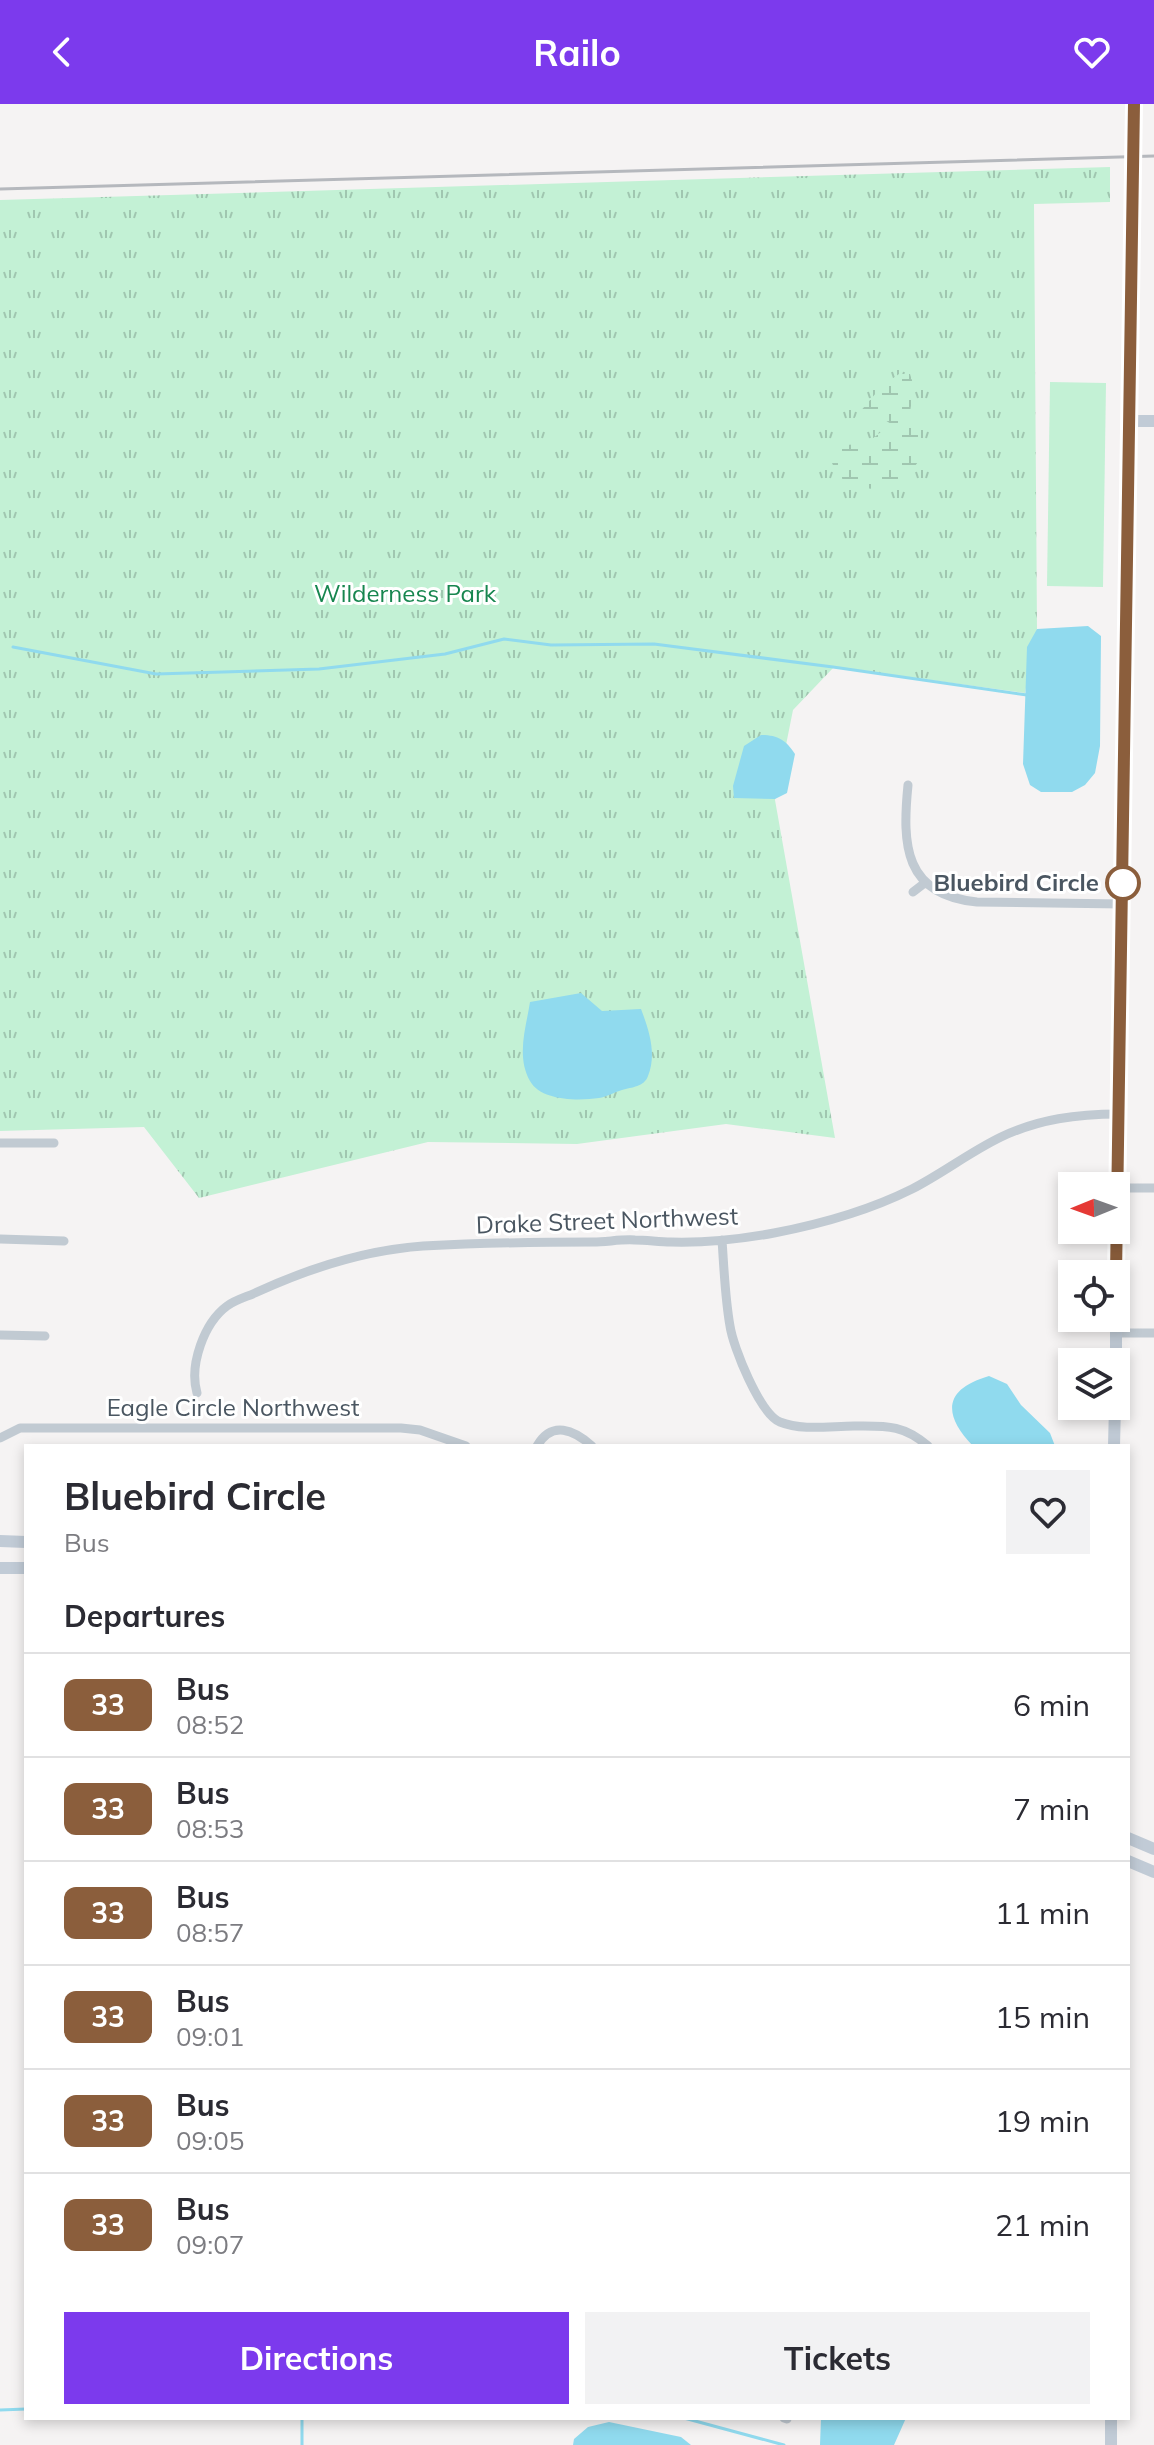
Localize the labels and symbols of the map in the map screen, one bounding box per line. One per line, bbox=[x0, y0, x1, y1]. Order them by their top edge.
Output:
park label: Wilderness Park bbox=[314, 578, 497, 608]
marker: Bluebird Circle bbox=[1106, 866, 1140, 900]
place label: Bluebird Circle bbox=[933, 867, 1099, 897]
north arrow bbox=[1058, 1172, 1130, 1244]
street label: Drake Street Northwest bbox=[475, 1200, 738, 1240]
street label: Eagle Circle Northwest bbox=[107, 1392, 359, 1422]

